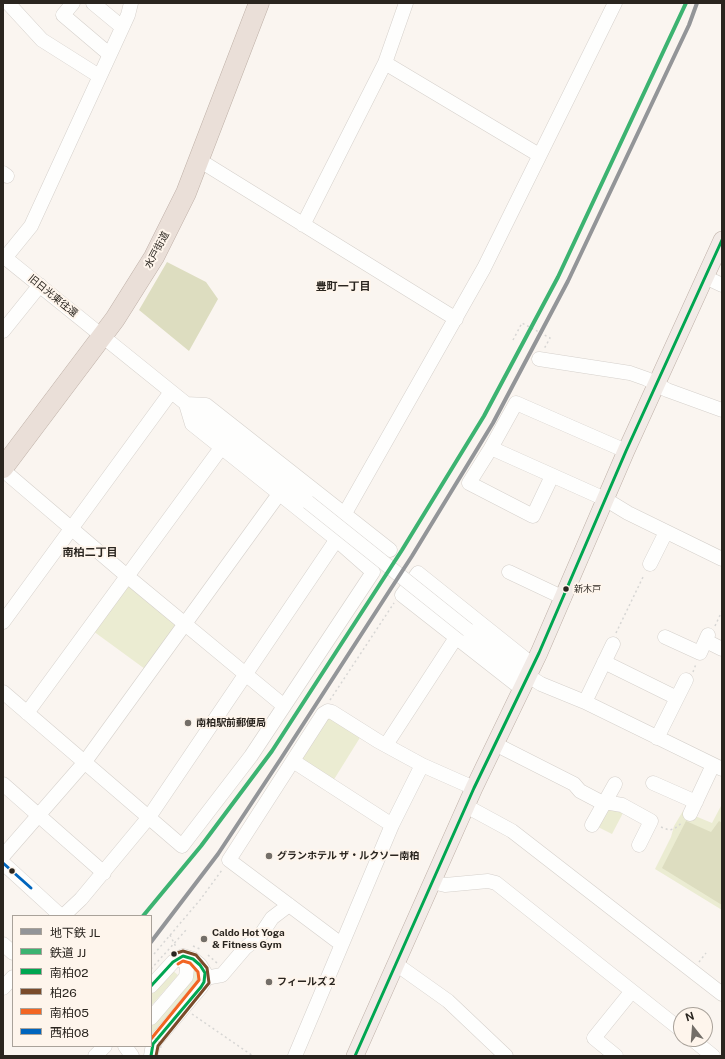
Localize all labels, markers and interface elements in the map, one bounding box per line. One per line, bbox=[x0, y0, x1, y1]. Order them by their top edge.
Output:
street label: 水戸街道 bbox=[142, 230, 172, 270]
street label: 旧日光東往還 bbox=[26, 272, 80, 320]
district label: 豊町一丁目 bbox=[316, 280, 370, 294]
district label: 南柏二丁目 bbox=[63, 546, 117, 560]
marker: 新木戸 bbox=[561, 584, 571, 594]
place label: 新木戸 bbox=[574, 584, 601, 594]
place label: 南柏駅前郵便局 bbox=[196, 717, 266, 729]
marker: 南柏駅前郵便局 bbox=[183, 718, 193, 728]
place label: グランホテル ザ・ルクソー南柏 bbox=[277, 850, 419, 862]
marker: グランホテル ザ・ルクソー南柏 bbox=[264, 851, 274, 861]
unlabelled marker bbox=[7, 866, 17, 876]
legend bbox=[12, 915, 152, 1047]
text: 地下鉄 JL bbox=[50, 926, 101, 940]
place label: Caldo Hot Yoga & Fitness Gym bbox=[212, 927, 285, 950]
marker: Caldo Hot Yoga & Fitness Gym bbox=[199, 934, 209, 944]
text: 鉄道 JJ bbox=[50, 946, 86, 960]
unlabelled marker bbox=[169, 949, 179, 959]
text: 南柏02 bbox=[50, 966, 89, 980]
place label: フィールズ２ bbox=[277, 976, 337, 988]
marker: フィールズ２ bbox=[264, 977, 274, 987]
text: 柏26 bbox=[50, 986, 77, 1000]
text: 南柏05 bbox=[50, 1006, 89, 1020]
north arrow bbox=[673, 1007, 713, 1047]
text: N bbox=[684, 1009, 696, 1023]
text: 西柏08 bbox=[50, 1026, 89, 1040]

